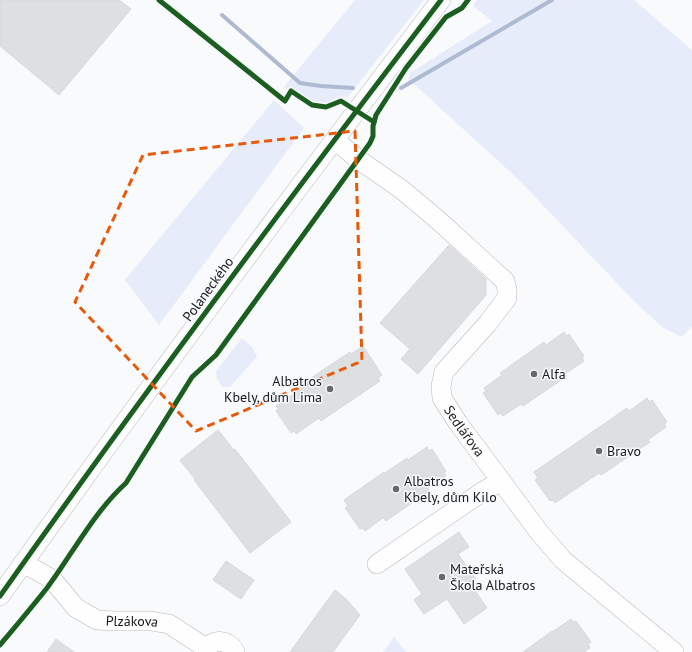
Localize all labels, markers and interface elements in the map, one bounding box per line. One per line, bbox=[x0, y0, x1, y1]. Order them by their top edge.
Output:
street label: Polaneckého bbox=[178, 253, 238, 325]
place label: Alfa bbox=[542, 365, 566, 383]
marker: Alfa bbox=[529, 369, 539, 379]
place label: Albatros Kbely, dům Lima bbox=[224, 372, 322, 406]
marker: Albatros Kbely, dům Lima bbox=[325, 384, 335, 394]
street label: Sedlářova bbox=[440, 402, 489, 460]
place label: Bravo bbox=[607, 442, 641, 460]
marker: Bravo bbox=[594, 446, 604, 456]
place label: Albatros Kbely, dům Kilo bbox=[404, 472, 497, 506]
marker: Albatros Kbely, dům Kilo bbox=[391, 484, 401, 494]
place label: Mateřská Škola Albatros bbox=[450, 560, 536, 594]
marker: Mateřská Škola Albatros bbox=[437, 572, 447, 582]
street label: Plzákova bbox=[105, 611, 160, 631]

